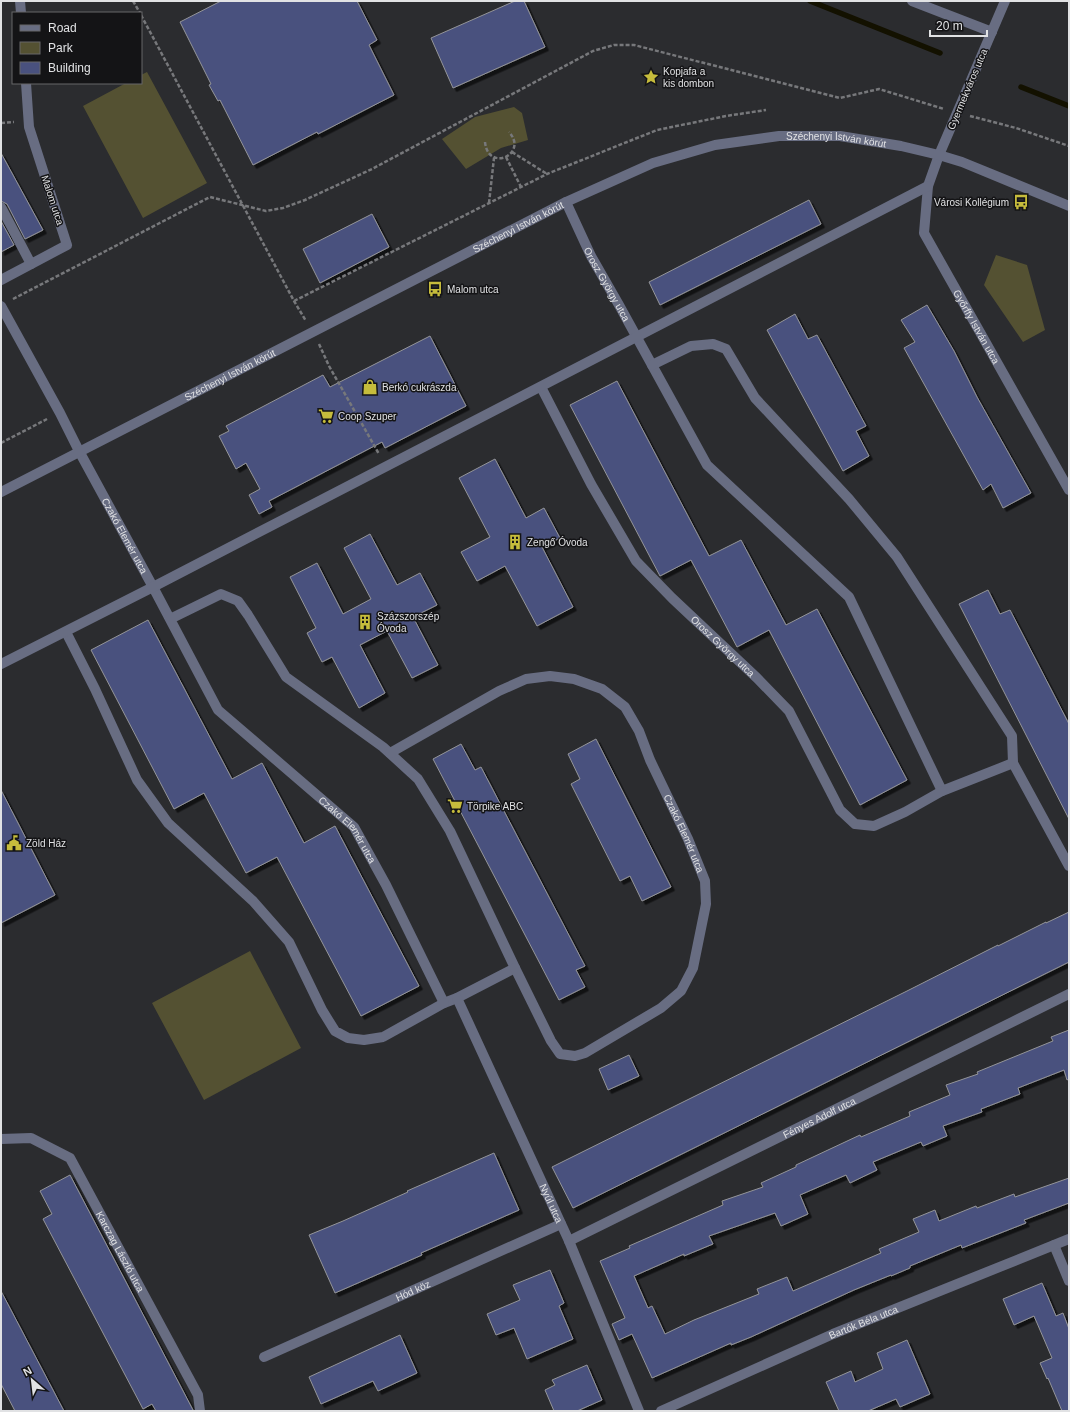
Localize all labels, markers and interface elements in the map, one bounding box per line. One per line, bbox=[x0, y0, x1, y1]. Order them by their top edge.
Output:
legend bbox=[12, 12, 142, 84]
scale bar bbox=[930, 12, 987, 38]
text: 20 m bbox=[936, 19, 963, 33]
text: Road bbox=[48, 21, 77, 35]
text: Park bbox=[48, 41, 74, 55]
street label: Gyermekváros utca bbox=[945, 47, 990, 131]
text: Building bbox=[48, 61, 91, 75]
place label: Kopjafa a kis dombon bbox=[663, 66, 714, 89]
place icon: Kopjafa a kis dombon bbox=[642, 68, 660, 86]
street label: Széchenyi István körút bbox=[786, 131, 887, 150]
street label: Malom utca bbox=[39, 174, 66, 227]
bus stop icon: Városi Kollégium bbox=[1012, 193, 1030, 211]
place label: Városi Kollégium bbox=[934, 197, 1009, 208]
street label: Széchenyi István körút bbox=[471, 199, 566, 255]
street label: Orosz György utca bbox=[582, 246, 632, 324]
bus stop icon: Malom utca bbox=[426, 280, 444, 298]
place label: Malom utca bbox=[447, 284, 499, 295]
street label: Győrffy István utca bbox=[951, 288, 1002, 366]
street label: Széchenyi István körút bbox=[183, 347, 277, 403]
shop icon: Berkó cukrászda bbox=[361, 378, 379, 396]
place label: Berkó cukrászda bbox=[382, 382, 457, 393]
supermarket icon: Coop Szuper bbox=[317, 407, 335, 425]
place label: Coop Szuper bbox=[338, 411, 397, 422]
street label: Czakó Elemér utca bbox=[100, 496, 150, 576]
building icon: Zengő Óvoda bbox=[506, 533, 524, 551]
place label: Zengő Óvoda bbox=[527, 536, 588, 548]
place label: Százszorszép Óvoda bbox=[377, 611, 440, 634]
building icon: Százszorszép Óvoda bbox=[356, 613, 374, 631]
street label: Orosz György utca bbox=[689, 614, 757, 679]
street label: Czakó Elemér utca bbox=[661, 793, 706, 875]
street label: Czakó Elemér utca bbox=[317, 794, 378, 866]
supermarket icon: Törpike ABC bbox=[446, 797, 464, 815]
place label: Törpike ABC bbox=[467, 801, 523, 812]
public building icon: Zöld Ház bbox=[5, 834, 23, 852]
place label: Zöld Ház bbox=[26, 838, 66, 849]
street label: Fényes Adolf utca bbox=[781, 1095, 858, 1140]
street label: Nyúl utca bbox=[537, 1182, 565, 1225]
street label: Karczag László utca bbox=[94, 1209, 146, 1294]
street label: Hód köz bbox=[394, 1278, 432, 1303]
street label: Bartók Béla utca bbox=[827, 1303, 900, 1341]
north arrow bbox=[12, 1360, 52, 1400]
text: N bbox=[21, 1364, 34, 1378]

